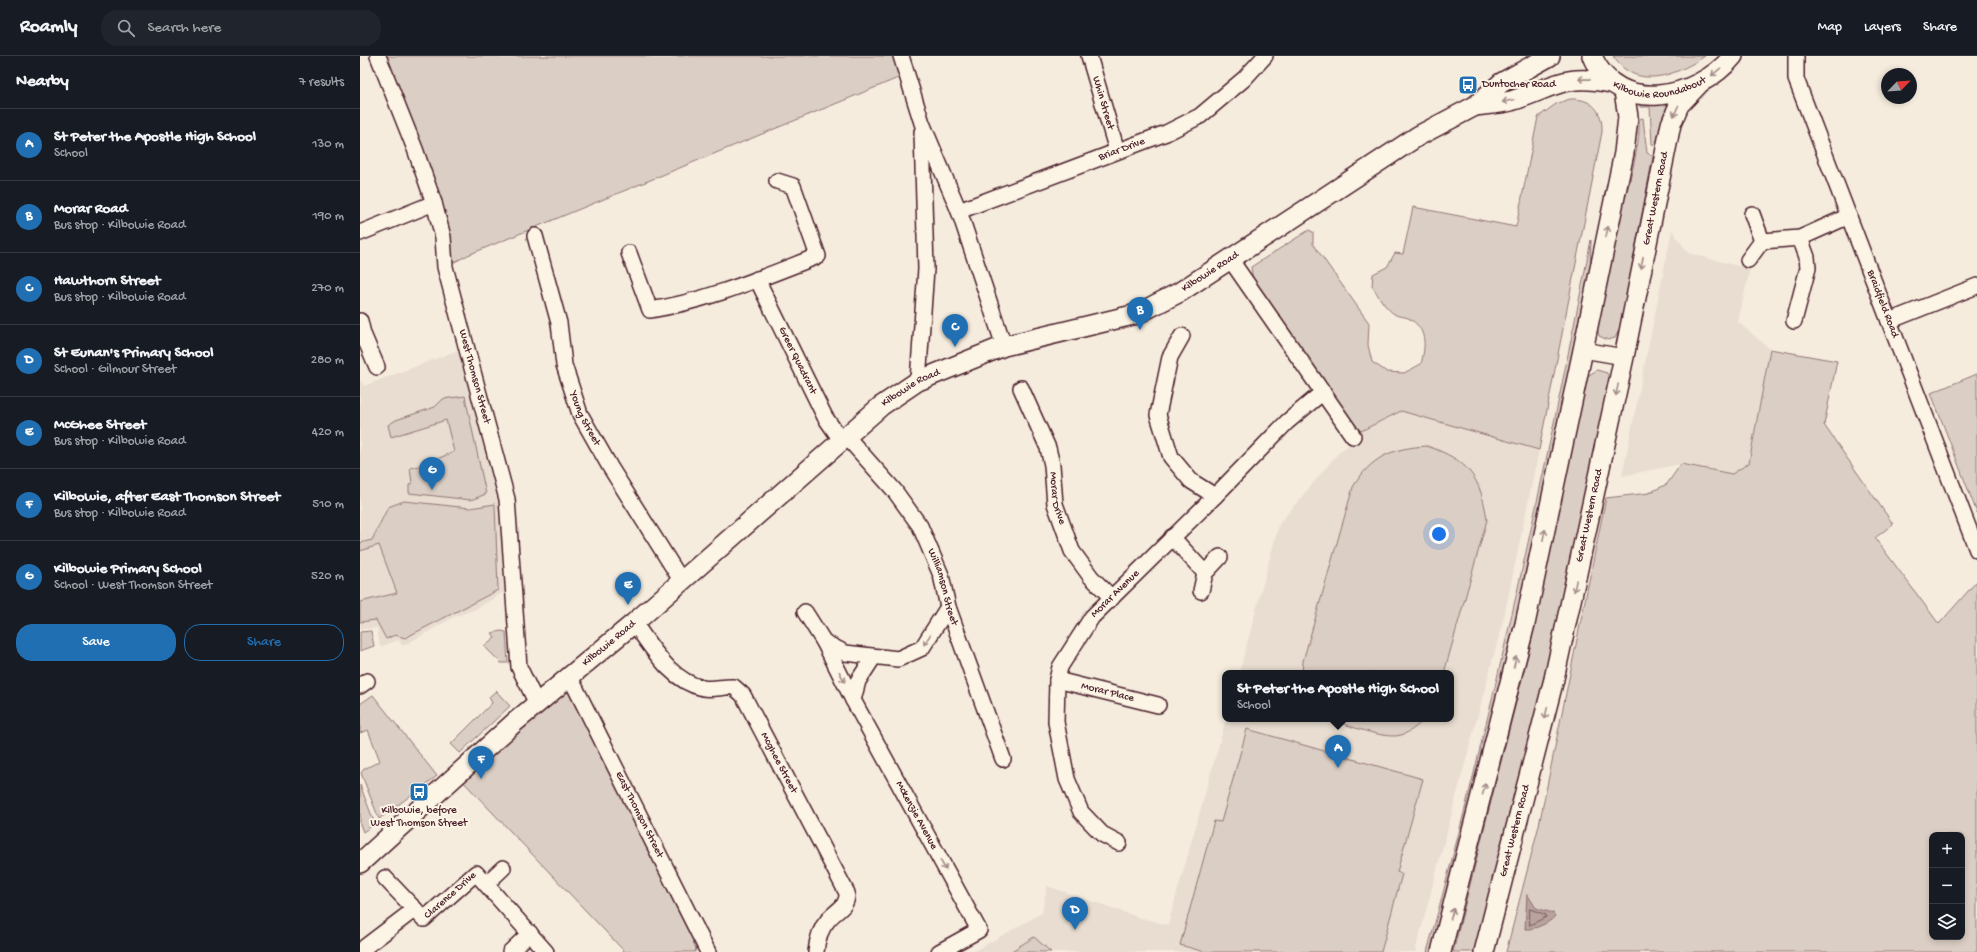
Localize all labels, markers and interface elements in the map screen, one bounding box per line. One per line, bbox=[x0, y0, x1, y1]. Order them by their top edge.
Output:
search box bbox=[101, 10, 381, 46]
text: Roamly bbox=[20, 16, 77, 39]
icon: search bbox=[115, 17, 137, 39]
text: Search here bbox=[147, 19, 221, 37]
text: Map bbox=[1818, 19, 1842, 36]
text: Layers bbox=[1864, 19, 1901, 36]
text: Share bbox=[1923, 19, 1957, 36]
one-way arrow bbox=[1711, 67, 1722, 76]
north arrow bbox=[1881, 68, 1917, 104]
text: Nearby bbox=[16, 72, 69, 92]
bus stop icon: Duntocher Road bbox=[1457, 74, 1479, 96]
street label: Kilbowie Roundabout bbox=[1610, 74, 1710, 101]
text: 7 results bbox=[299, 75, 344, 90]
street label: Whin Street bbox=[1089, 75, 1117, 132]
one-way arrow bbox=[1578, 75, 1591, 83]
place label: Duntocher Road bbox=[1481, 79, 1557, 91]
one-way arrow bbox=[1501, 97, 1514, 105]
one-way arrow bbox=[1672, 104, 1679, 116]
text: St Peter the Apostle High School bbox=[54, 128, 256, 146]
street label: Briar Drive bbox=[1096, 135, 1147, 164]
text: A bbox=[25, 137, 33, 152]
text: 130 m bbox=[312, 137, 344, 152]
text: School bbox=[54, 146, 88, 161]
street label: Great Western Road bbox=[1641, 149, 1672, 246]
text: Morar Road bbox=[54, 200, 127, 218]
text: B bbox=[26, 209, 32, 224]
text: 190 m bbox=[313, 209, 344, 224]
text: Bus stop · Kilbowie Road bbox=[54, 218, 186, 233]
one-way arrow bbox=[1604, 226, 1612, 239]
street label: Kilbowie Road bbox=[1180, 248, 1242, 295]
one-way arrow bbox=[1638, 256, 1646, 269]
street label: Braidfield Road bbox=[1864, 268, 1901, 341]
text: Hawthorn Street bbox=[54, 272, 160, 290]
text: C bbox=[25, 281, 33, 296]
text: 270 m bbox=[311, 281, 344, 296]
text: Bus stop · Kilbowie Road bbox=[54, 290, 186, 305]
pin: B bbox=[1127, 297, 1153, 330]
pin: C bbox=[942, 314, 968, 347]
street label: Greer Quadrant bbox=[776, 325, 820, 398]
street label: West Thomson Street bbox=[456, 328, 493, 426]
text: St Eunan's Primary School bbox=[54, 344, 214, 362]
text: D bbox=[25, 353, 33, 368]
text: 280 m bbox=[311, 353, 344, 368]
text: School · Gilmour Street bbox=[54, 362, 176, 377]
street label: Kilbowie Road bbox=[879, 366, 943, 410]
one-way arrow bbox=[1612, 384, 1620, 397]
street label: Young Street bbox=[567, 389, 604, 449]
text: McGhee Street bbox=[54, 416, 146, 434]
text: E bbox=[25, 425, 33, 440]
text: 420 m bbox=[312, 425, 344, 440]
text: Bus stop · Kilbowie Road bbox=[54, 434, 186, 449]
pin: G bbox=[419, 457, 445, 490]
street label: Great Western Road bbox=[1574, 467, 1606, 563]
street label: Morar Drive bbox=[1047, 471, 1068, 527]
text: Kilbowie, after East Thomson Street bbox=[54, 488, 280, 506]
text: F bbox=[26, 497, 32, 512]
text: 510 m bbox=[312, 497, 344, 512]
text: Bus stop · Kilbowie Road bbox=[54, 506, 186, 521]
your location bbox=[1429, 524, 1449, 544]
one-way arrow bbox=[1540, 529, 1548, 542]
street label: Williamson Street bbox=[924, 547, 961, 629]
text: Kilbowie Primary School bbox=[54, 560, 202, 578]
street label: Morar Avenue bbox=[1089, 567, 1142, 620]
text: G bbox=[25, 569, 33, 584]
text: 520 m bbox=[311, 569, 344, 584]
pin: E bbox=[615, 572, 641, 605]
text: School · West Thomson Street bbox=[54, 578, 212, 593]
one-way arrow bbox=[1570, 579, 1578, 592]
street label: Kilbowie Road bbox=[580, 617, 639, 669]
button: Save bbox=[16, 624, 176, 661]
button: Share bbox=[184, 624, 344, 661]
one-way arrow bbox=[923, 634, 931, 646]
one-way arrow bbox=[1512, 656, 1520, 669]
one-way arrow bbox=[839, 670, 846, 682]
popup bbox=[1222, 670, 1454, 722]
street label: Morar Place bbox=[1080, 680, 1135, 705]
text: St Peter the Apostle High School bbox=[1237, 680, 1439, 698]
text: School bbox=[1237, 698, 1271, 713]
one-way arrow bbox=[1542, 706, 1549, 719]
street label: Mcghee Street bbox=[758, 731, 800, 797]
pin: A bbox=[1325, 735, 1351, 768]
pin: F bbox=[468, 746, 494, 779]
street label: East Thomson Street bbox=[612, 770, 666, 861]
street label: Mckenzie Avenue bbox=[893, 779, 940, 852]
bus stop icon: Kilbowie, before West Thomson Street bbox=[408, 781, 430, 803]
one-way arrow bbox=[1481, 782, 1488, 795]
street label: Great Western Road bbox=[1497, 782, 1533, 878]
place label: Kilbowie, before West Thomson Street bbox=[371, 804, 469, 830]
map controls bbox=[1929, 832, 1965, 940]
button: + bbox=[1929, 832, 1965, 868]
one-way arrow bbox=[940, 859, 948, 871]
button: − bbox=[1929, 868, 1965, 904]
street label: Clarence Drive bbox=[422, 869, 479, 922]
pin: D bbox=[1062, 897, 1088, 930]
button: layers bbox=[1929, 904, 1965, 940]
one-way arrow bbox=[1449, 908, 1456, 921]

